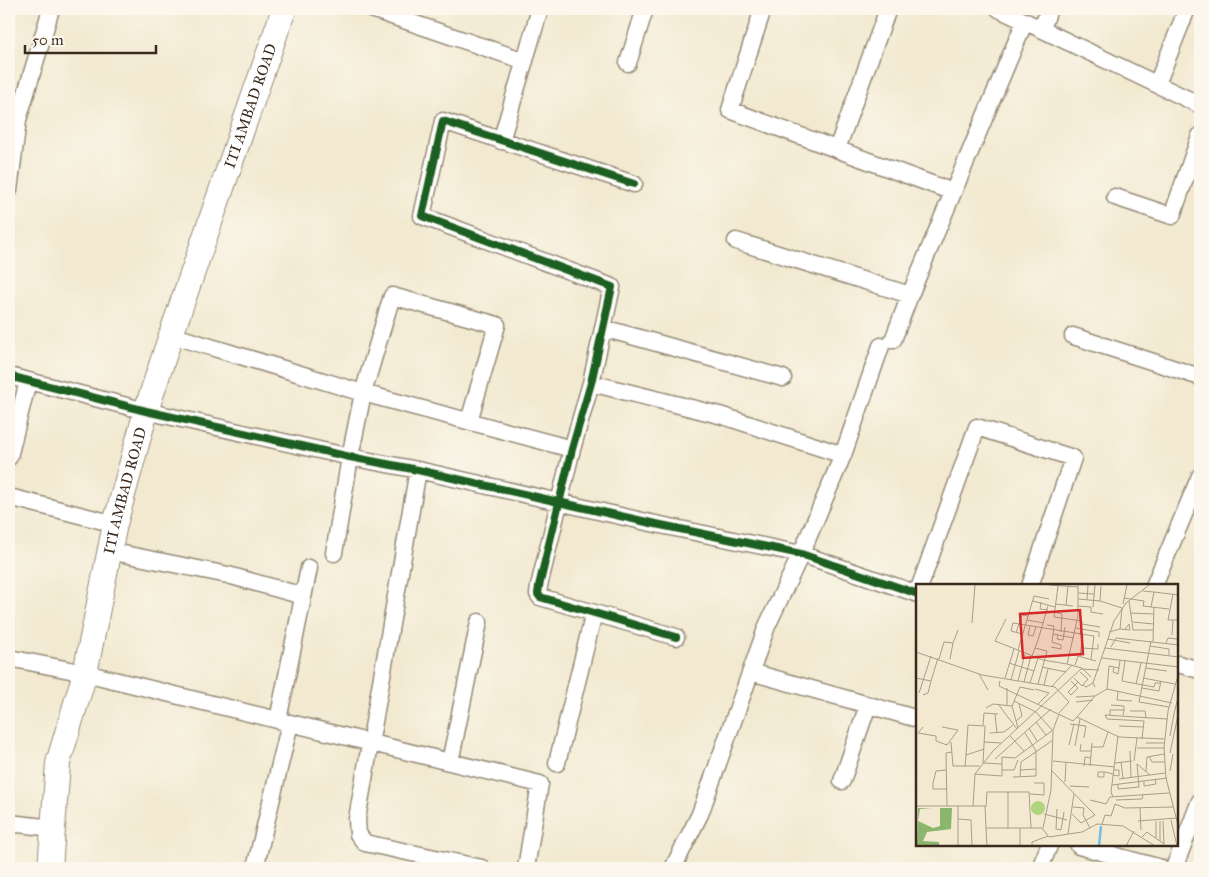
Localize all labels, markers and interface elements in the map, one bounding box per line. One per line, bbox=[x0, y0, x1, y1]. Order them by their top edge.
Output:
scale bar bbox=[25, 22, 156, 54]
text: 50 m bbox=[32, 31, 64, 49]
street label: ITI AMBAD ROAD bbox=[221, 41, 280, 170]
street label: ITI AMBAD ROAD bbox=[100, 425, 150, 556]
inset map bbox=[916, 584, 1179, 847]

